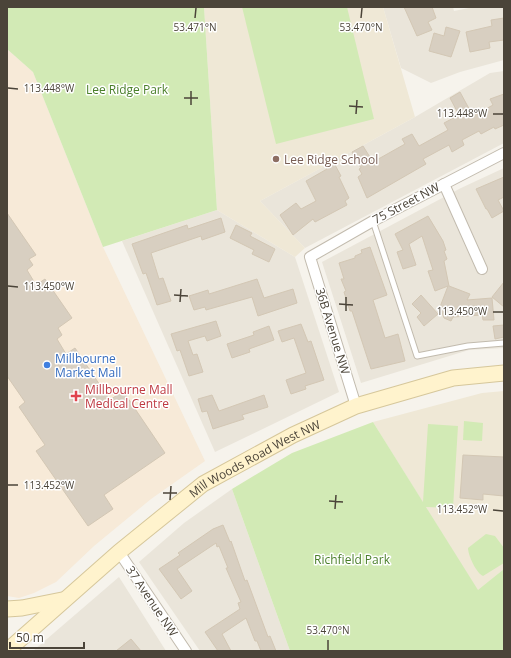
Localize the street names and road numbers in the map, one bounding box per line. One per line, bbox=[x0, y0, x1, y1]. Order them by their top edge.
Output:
street label: 75 Street NW bbox=[370, 178, 442, 228]
street label: 36B Avenue NW bbox=[312, 286, 354, 376]
street label: Mill Woods Road West NW bbox=[185, 415, 323, 501]
street label: 37 Avenue NW bbox=[122, 562, 182, 640]

